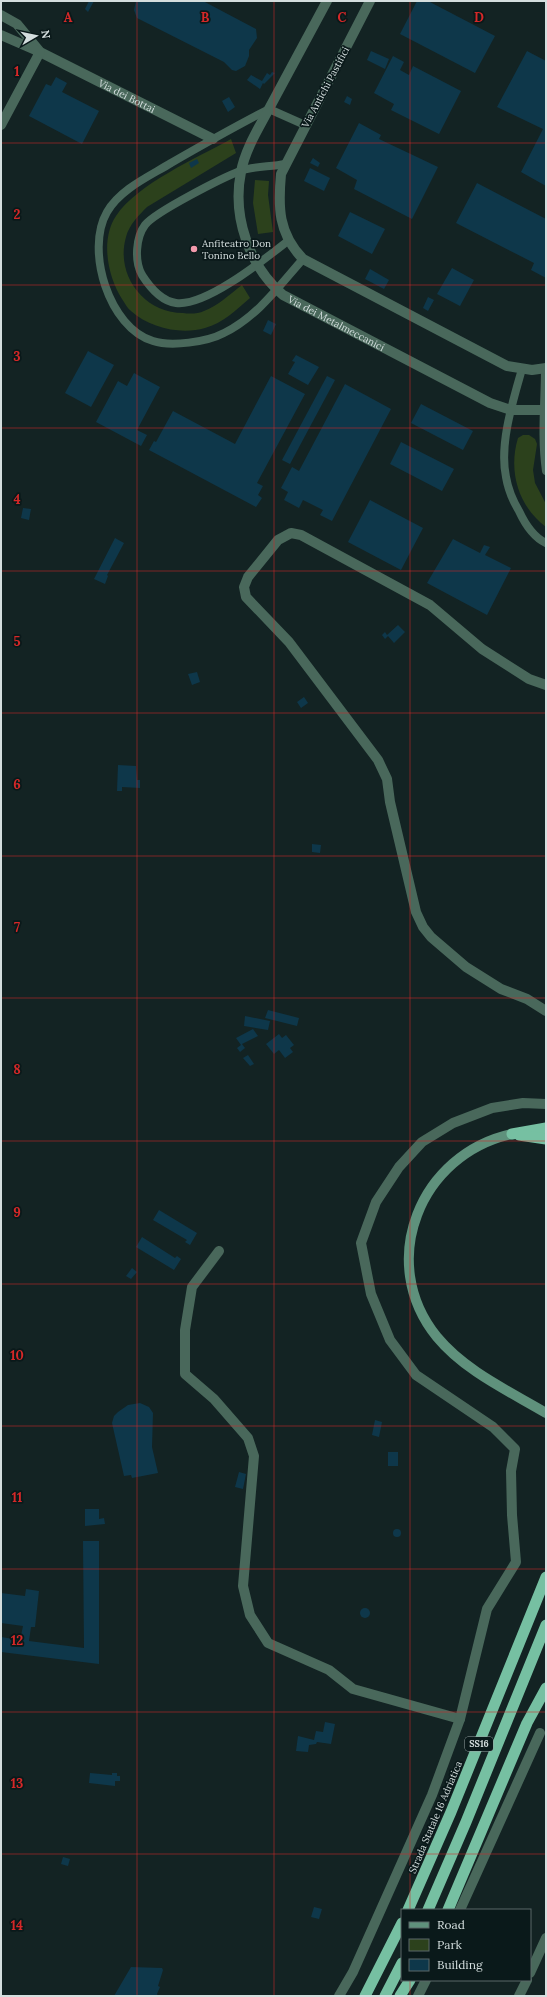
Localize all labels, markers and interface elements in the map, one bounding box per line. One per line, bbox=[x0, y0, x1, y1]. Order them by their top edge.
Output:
text: A bbox=[64, 9, 73, 26]
text: B bbox=[201, 9, 210, 26]
text: C bbox=[338, 9, 347, 26]
text: D bbox=[474, 9, 484, 26]
north arrow bbox=[16, 16, 56, 56]
text: N bbox=[38, 29, 54, 40]
street label: Via Antichi Pastifici bbox=[298, 45, 352, 131]
text: 1 bbox=[14, 63, 20, 80]
street label: Via dei Bottai bbox=[95, 76, 157, 116]
text: 2 bbox=[14, 206, 21, 223]
place label: Anfiteatro Don Tonino Bello bbox=[201, 237, 271, 262]
marker: Anfiteatro Don Tonino Bello bbox=[189, 244, 199, 254]
street label: Via dei Metalmeccanici bbox=[285, 292, 387, 354]
text: 3 bbox=[13, 348, 21, 365]
text: 4 bbox=[13, 491, 21, 508]
text: 5 bbox=[13, 633, 21, 650]
text: 6 bbox=[13, 776, 21, 793]
text: 7 bbox=[14, 919, 20, 936]
text: 8 bbox=[13, 1061, 21, 1078]
text: 9 bbox=[13, 1204, 21, 1221]
text: 10 bbox=[10, 1347, 24, 1364]
text: 11 bbox=[12, 1489, 22, 1506]
text: 12 bbox=[11, 1632, 23, 1649]
road number: SS16 bbox=[465, 1737, 493, 1751]
street label: Strada Statale 16 Adriatica bbox=[406, 1759, 465, 1875]
text: 13 bbox=[11, 1775, 23, 1792]
legend bbox=[401, 1909, 531, 1981]
text: 14 bbox=[11, 1917, 23, 1934]
text: Road bbox=[437, 1917, 465, 1932]
text: Park bbox=[437, 1937, 463, 1952]
text: Building bbox=[437, 1957, 483, 1972]

